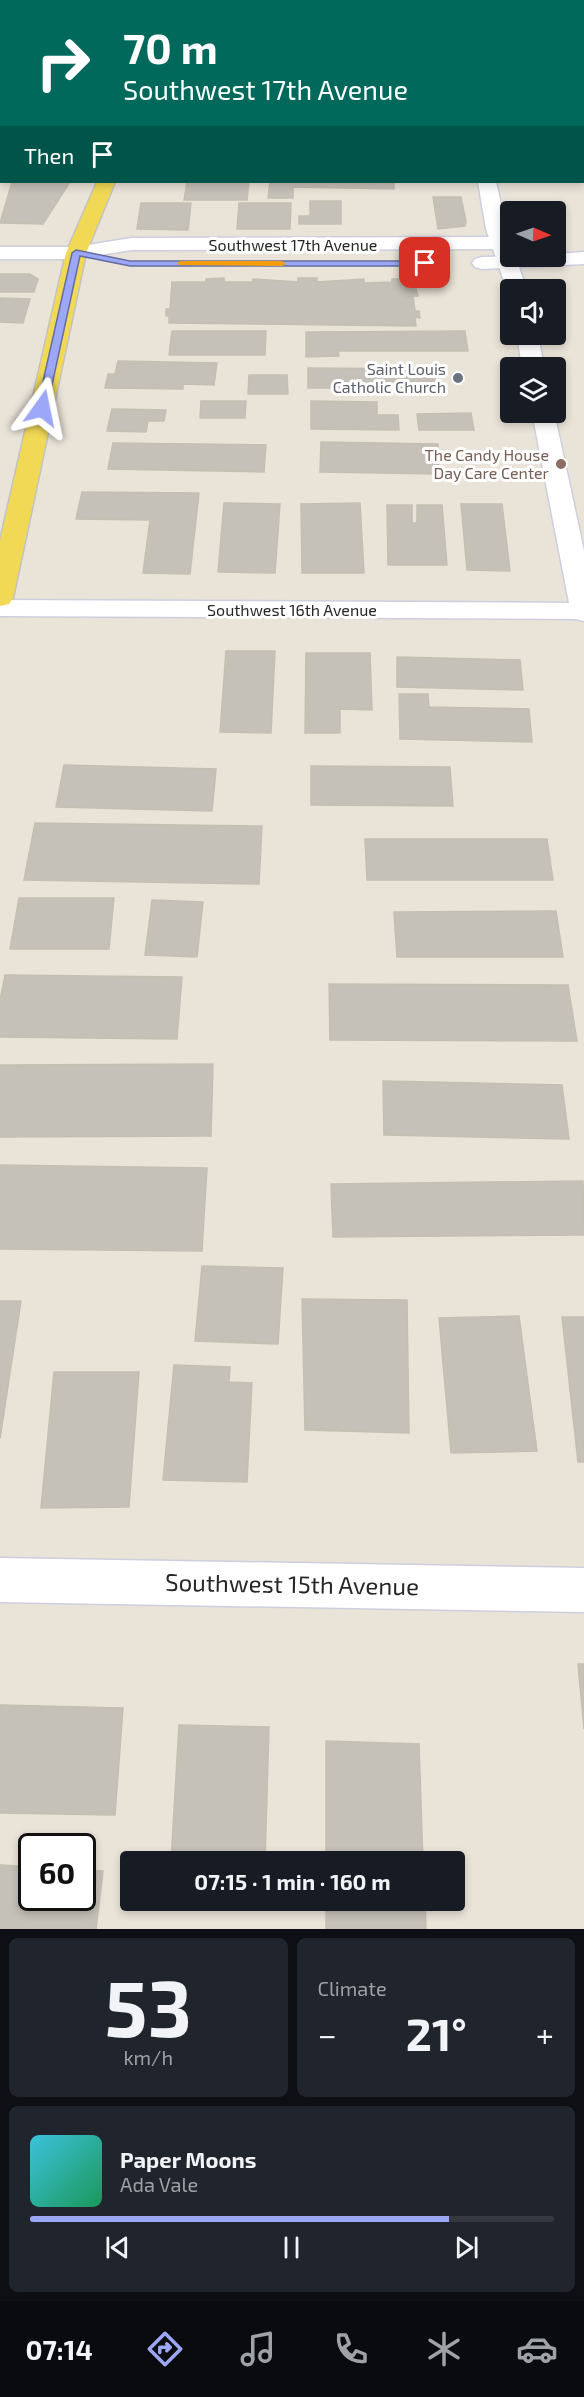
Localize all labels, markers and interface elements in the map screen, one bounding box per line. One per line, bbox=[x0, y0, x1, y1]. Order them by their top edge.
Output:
text: 70 m bbox=[123, 22, 218, 72]
icon: right bbox=[24, 24, 102, 102]
text: Southwest 17th Avenue bbox=[123, 73, 408, 105]
icon: arrive bbox=[86, 138, 119, 171]
text: Then bbox=[24, 142, 74, 168]
north arrow bbox=[500, 201, 566, 267]
map controls bbox=[500, 201, 566, 423]
street label: Southwest 17th Avenue bbox=[209, 235, 377, 254]
pin bbox=[399, 237, 450, 288]
icon: arrive bbox=[408, 246, 441, 279]
button: sound bbox=[500, 279, 566, 345]
button: layers bbox=[500, 357, 566, 423]
place label: Saint Louis Catholic Church bbox=[333, 359, 446, 396]
marker: Saint Louis Catholic Church bbox=[451, 371, 465, 385]
position arrow bbox=[10, 376, 74, 440]
place label: The Candy House Day Care Center bbox=[425, 445, 550, 482]
marker: The Candy House Day Care Center bbox=[554, 457, 568, 471]
street label: Southwest 16th Avenue bbox=[207, 600, 377, 619]
street label: Southwest 15th Avenue bbox=[165, 1567, 419, 1600]
speed limit sign: 60 bbox=[18, 1833, 96, 1911]
text: 07:15 · 1 min · 160 m bbox=[194, 1868, 391, 1894]
text: 53 bbox=[105, 1959, 192, 2053]
text: Climate bbox=[318, 1976, 387, 2000]
text: 21° bbox=[406, 2006, 467, 2060]
text: − bbox=[318, 2014, 337, 2054]
text: + bbox=[536, 2014, 554, 2054]
text: km/h bbox=[123, 2045, 173, 2069]
text: Paper Moons bbox=[120, 2146, 256, 2172]
text: Ada Vale bbox=[120, 2172, 198, 2196]
icon: previous bbox=[101, 2231, 134, 2264]
icon: pause bbox=[275, 2231, 308, 2264]
icon: next bbox=[450, 2231, 483, 2264]
icon: directions bbox=[144, 2328, 186, 2370]
icon: music bbox=[237, 2328, 279, 2370]
icon: phone bbox=[330, 2328, 372, 2370]
icon: climate bbox=[423, 2328, 465, 2370]
icon: car bbox=[516, 2328, 558, 2370]
text: 07:14 bbox=[26, 2333, 93, 2365]

